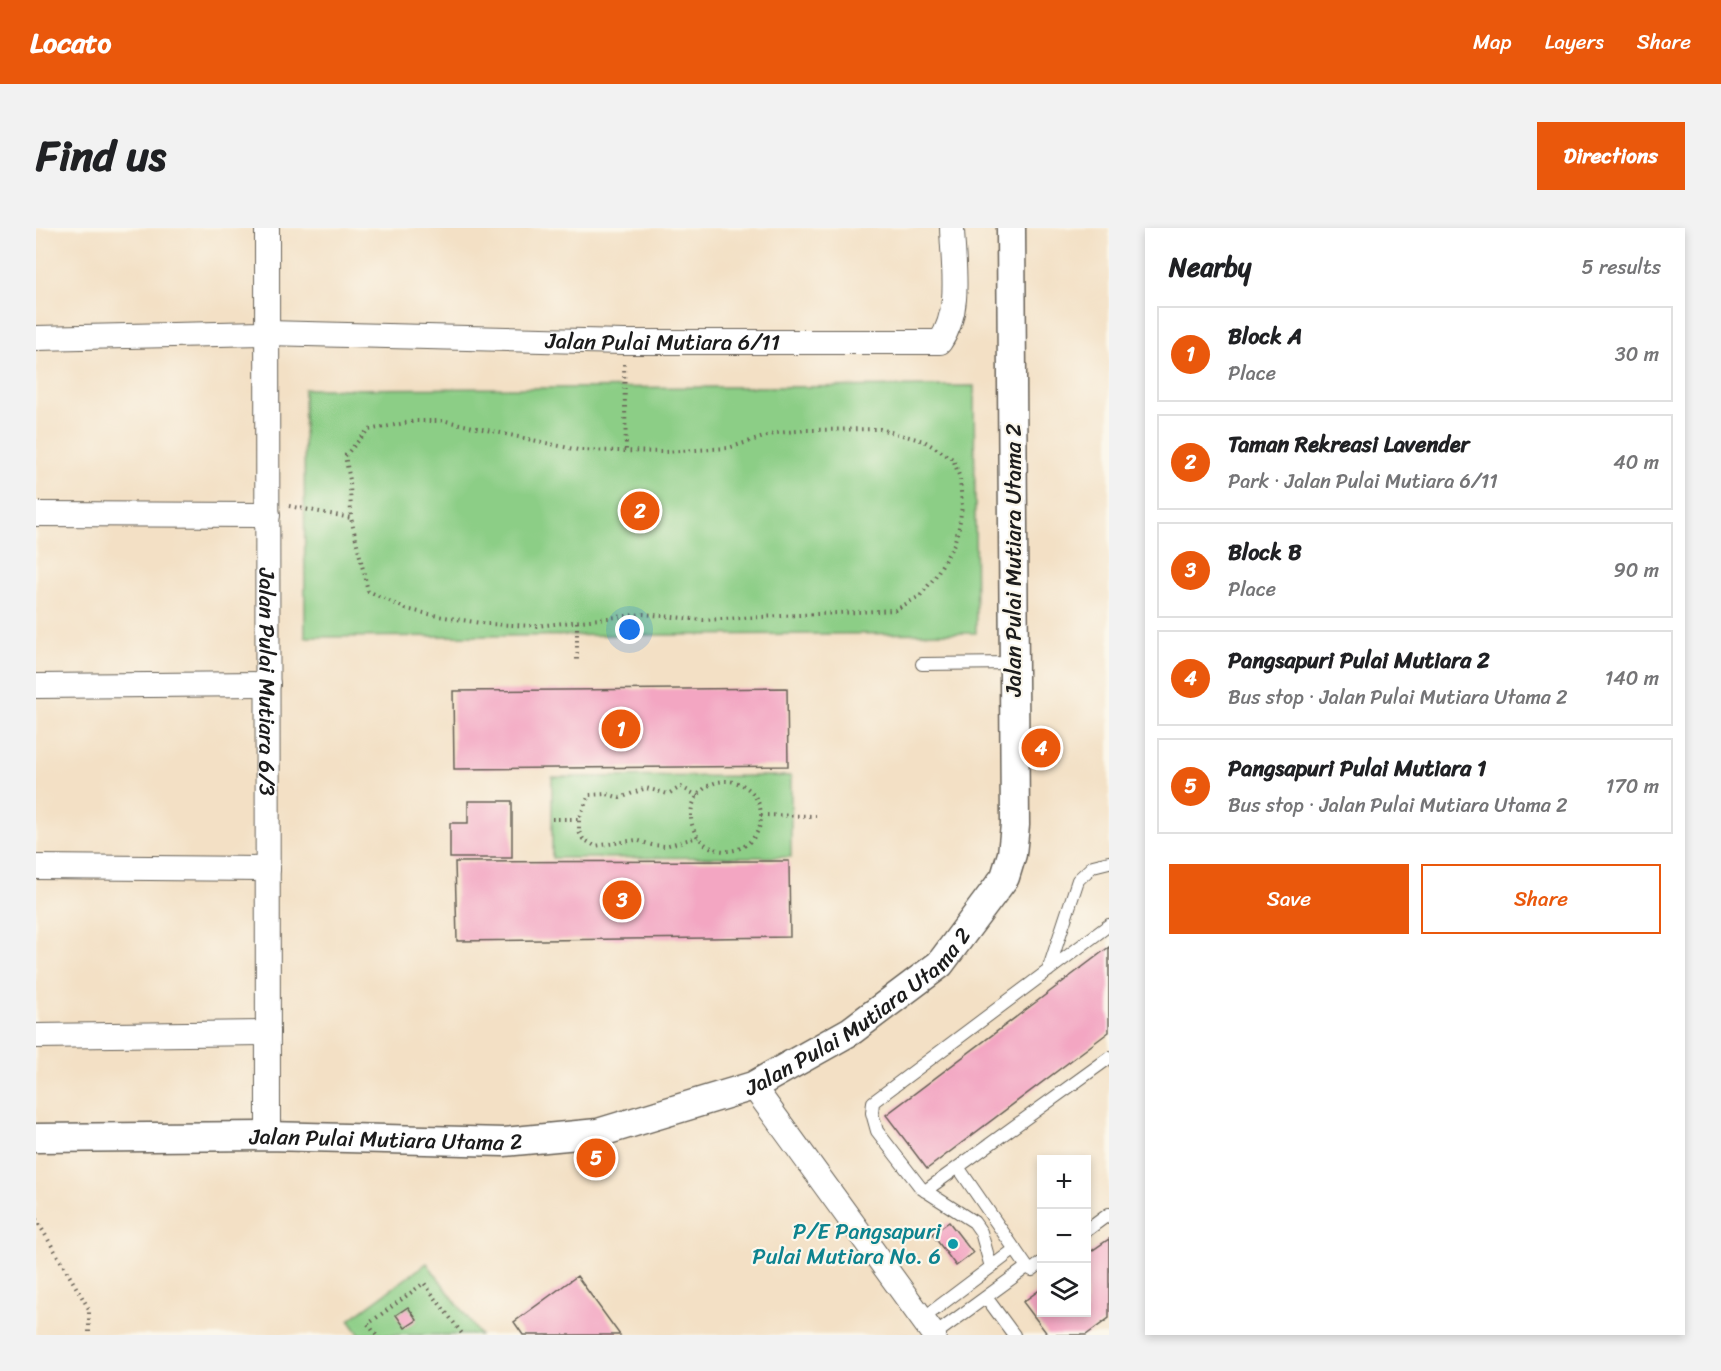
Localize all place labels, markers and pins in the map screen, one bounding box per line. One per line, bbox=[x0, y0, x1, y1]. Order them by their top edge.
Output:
pin: 2 bbox=[620, 488, 660, 534]
pin: 1 bbox=[602, 706, 640, 752]
pin: 4 bbox=[1022, 726, 1060, 770]
pin: 3 bbox=[602, 878, 642, 922]
pin: 5 bbox=[576, 1136, 616, 1180]
place label: P/E Pangsapuri Pulai Mutiara No. 6 bbox=[752, 1212, 942, 1276]
marker: P/E Pangsapuri Pulai Mutiara No. 6 bbox=[946, 1237, 960, 1251]

